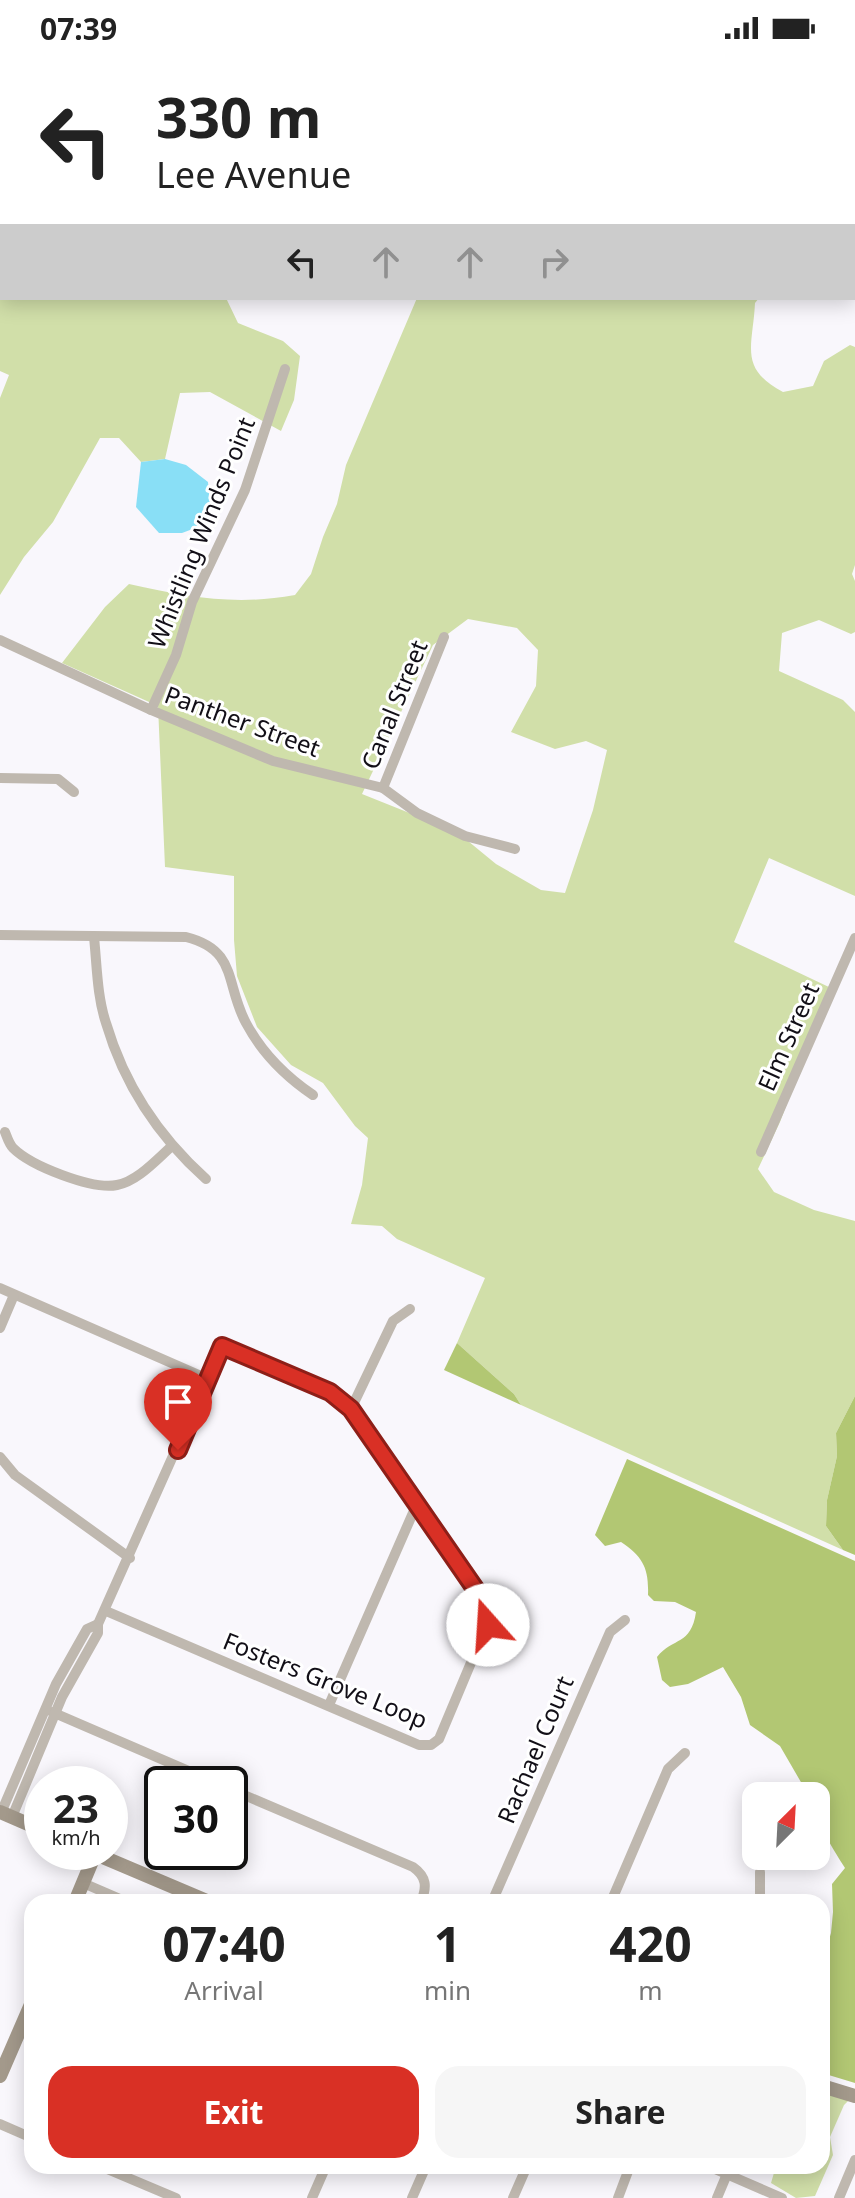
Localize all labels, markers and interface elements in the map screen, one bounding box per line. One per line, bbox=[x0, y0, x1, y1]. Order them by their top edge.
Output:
text: 07:39 bbox=[40, 8, 117, 49]
text: 330 m bbox=[156, 78, 321, 154]
icon: left bbox=[24, 88, 128, 192]
text: Lee Avenue bbox=[156, 150, 351, 199]
icon: left bbox=[280, 240, 324, 284]
icon: ahead bbox=[364, 240, 408, 284]
icon: ahead bbox=[448, 240, 492, 284]
icon: right bbox=[532, 240, 576, 284]
street label: Whistling Winds Point bbox=[139, 412, 262, 653]
street label: Canal Street bbox=[353, 635, 435, 774]
street label: Panther Street bbox=[160, 677, 325, 764]
street label: Elm Street bbox=[749, 977, 826, 1096]
pin bbox=[144, 1368, 212, 1450]
icon: arrive bbox=[156, 1380, 200, 1424]
position arrow bbox=[446, 1583, 530, 1667]
street label: Fosters Grove Loop bbox=[218, 1624, 433, 1736]
street label: Rachael Court bbox=[489, 1670, 581, 1828]
speed limit sign: 30 bbox=[144, 1766, 248, 1870]
text: 23 bbox=[53, 1780, 99, 1835]
north arrow bbox=[742, 1782, 830, 1870]
map controls bbox=[742, 1782, 830, 1870]
text: km/h bbox=[51, 1824, 101, 1851]
text: 07:40 bbox=[162, 1911, 286, 1976]
text: 1 bbox=[434, 1911, 461, 1976]
text: 420 bbox=[609, 1911, 692, 1976]
text: Arrival bbox=[184, 1972, 264, 2008]
text: min bbox=[424, 1972, 471, 2008]
text: m bbox=[638, 1972, 663, 2008]
button: Exit bbox=[48, 2066, 419, 2158]
button: Share bbox=[435, 2066, 806, 2158]

